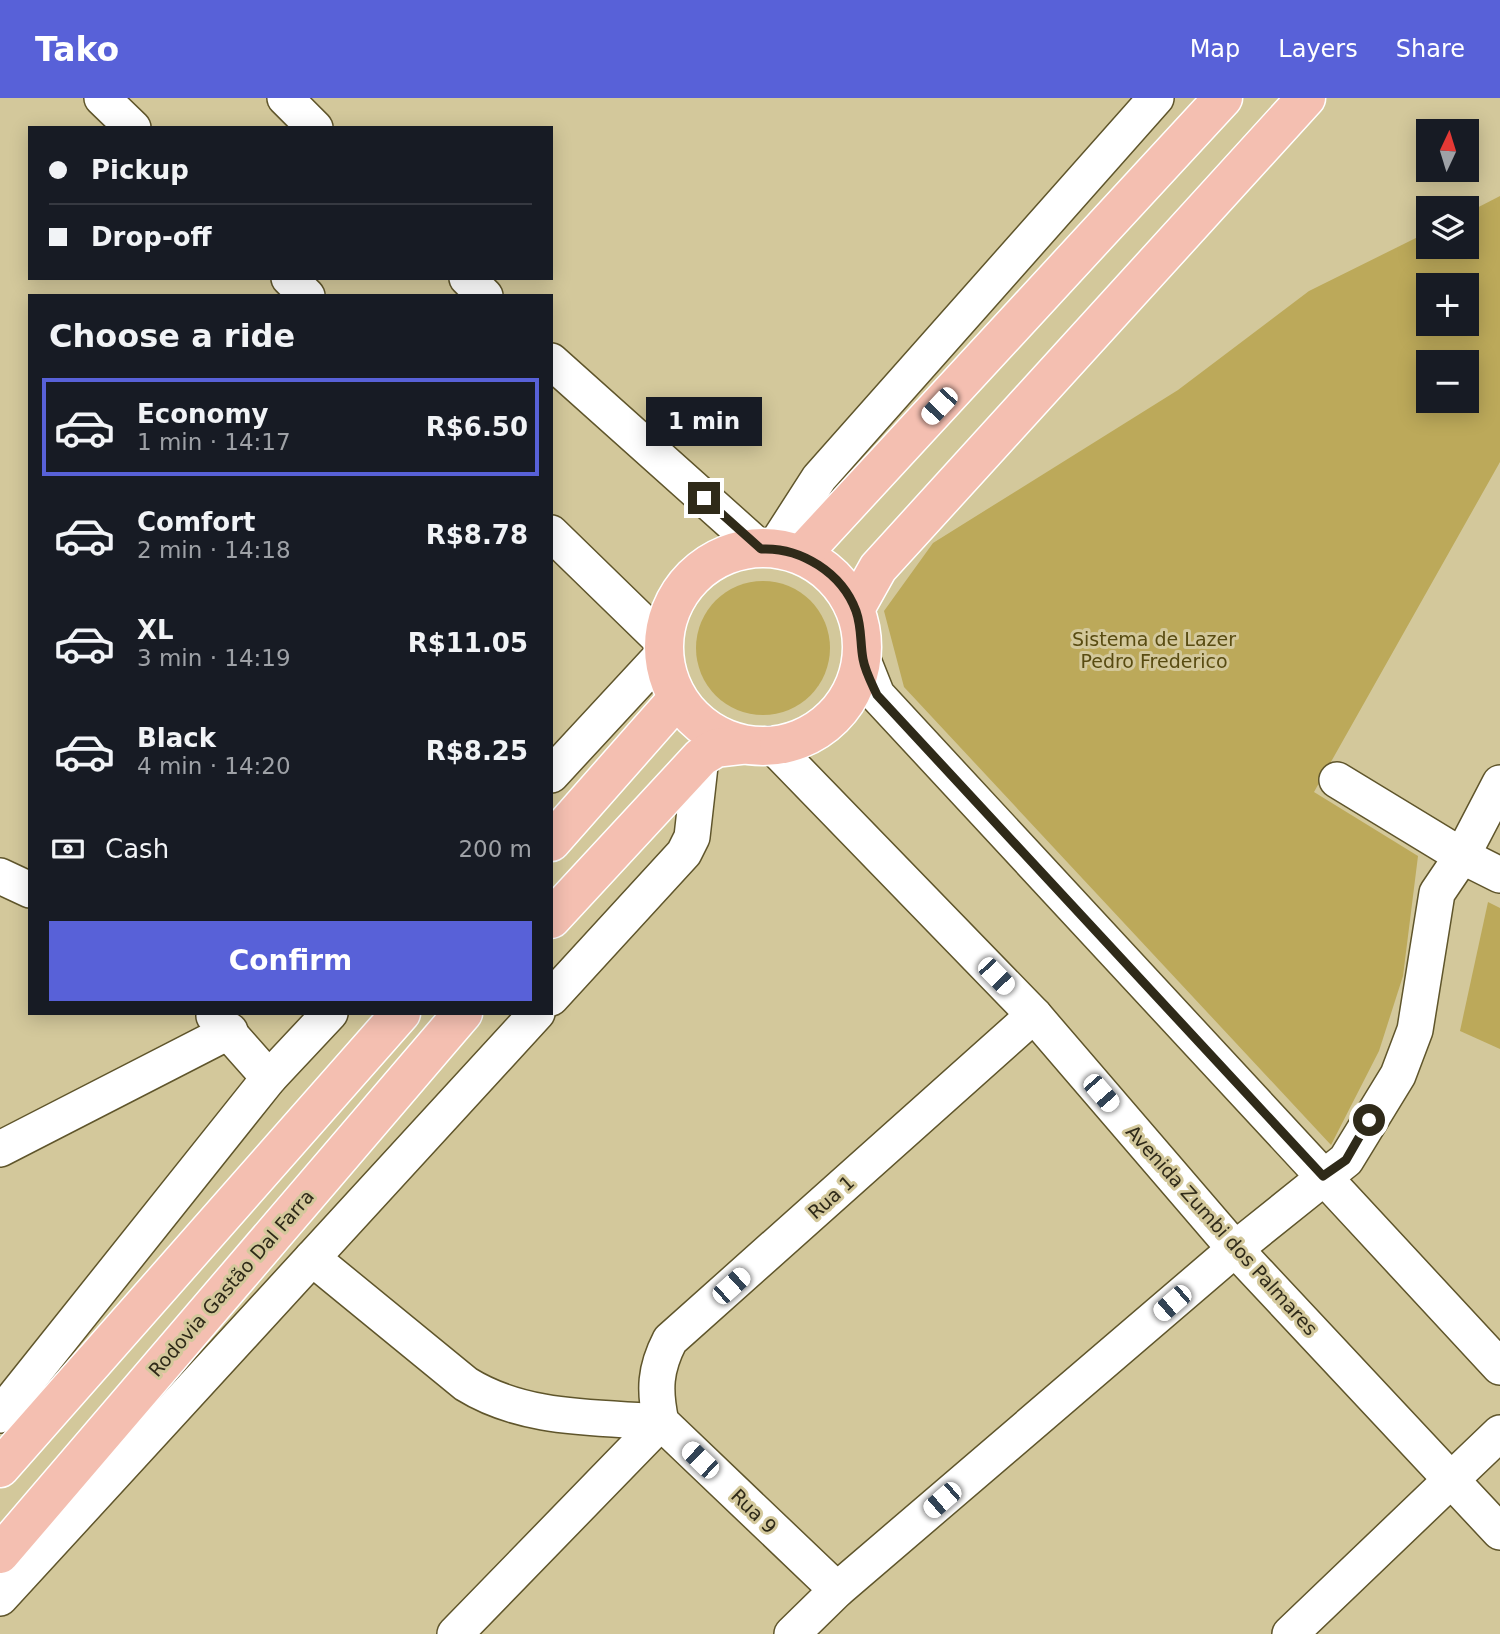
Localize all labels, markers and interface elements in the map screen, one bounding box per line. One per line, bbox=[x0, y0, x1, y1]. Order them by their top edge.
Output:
text: Tako bbox=[35, 30, 119, 69]
text: Map bbox=[1190, 35, 1240, 63]
text: Layers bbox=[1278, 35, 1358, 63]
text: Share bbox=[1396, 35, 1465, 63]
north arrow bbox=[1416, 119, 1479, 182]
map controls bbox=[1416, 119, 1479, 413]
text: Pickup bbox=[91, 155, 189, 185]
button: layers bbox=[1416, 196, 1479, 259]
text: Drop-off bbox=[91, 222, 212, 252]
button: + bbox=[1416, 273, 1479, 336]
text: Choose a ride bbox=[49, 317, 295, 355]
button: − bbox=[1416, 350, 1479, 413]
car bbox=[917, 383, 962, 429]
icon: car bbox=[53, 396, 116, 459]
callout: 1 min bbox=[646, 396, 762, 446]
text: Economy bbox=[137, 399, 268, 429]
text: 1 min bbox=[668, 408, 740, 434]
text: R$6.50 bbox=[426, 412, 528, 442]
text: 1 min · 14:17 bbox=[137, 429, 291, 455]
route end bbox=[688, 482, 720, 514]
icon: car bbox=[53, 504, 116, 567]
text: Comfort bbox=[137, 507, 255, 537]
text: R$8.78 bbox=[426, 520, 528, 550]
text: 2 min · 14:18 bbox=[137, 537, 291, 563]
icon: car bbox=[53, 612, 116, 675]
text: XL bbox=[137, 615, 174, 645]
text: R$11.05 bbox=[408, 628, 528, 658]
park label: Sistema de Lazer Pedro Frederico bbox=[1072, 628, 1236, 672]
text: 3 min · 14:19 bbox=[137, 645, 291, 671]
icon: car bbox=[53, 720, 116, 783]
text: Black bbox=[137, 723, 216, 753]
text: R$8.25 bbox=[426, 736, 528, 766]
text: 4 min · 14:20 bbox=[137, 753, 291, 779]
icon: cash bbox=[49, 830, 87, 868]
text: Cash bbox=[105, 834, 169, 864]
text: 200 m bbox=[458, 836, 532, 862]
button: Confirm bbox=[49, 921, 532, 1001]
car bbox=[974, 954, 1019, 998]
car bbox=[1080, 1070, 1123, 1116]
route start bbox=[1353, 1104, 1385, 1136]
street label: Avenida Zumbi dos Palmares bbox=[1122, 1120, 1322, 1340]
street label: Rua 1 bbox=[804, 1171, 858, 1223]
street label: Rodovia Gastão Dal Farra bbox=[144, 1185, 318, 1381]
car bbox=[709, 1264, 754, 1308]
car bbox=[1150, 1281, 1195, 1325]
car bbox=[678, 1438, 723, 1482]
car bbox=[920, 1478, 965, 1522]
street label: Rua 9 bbox=[727, 1484, 781, 1538]

